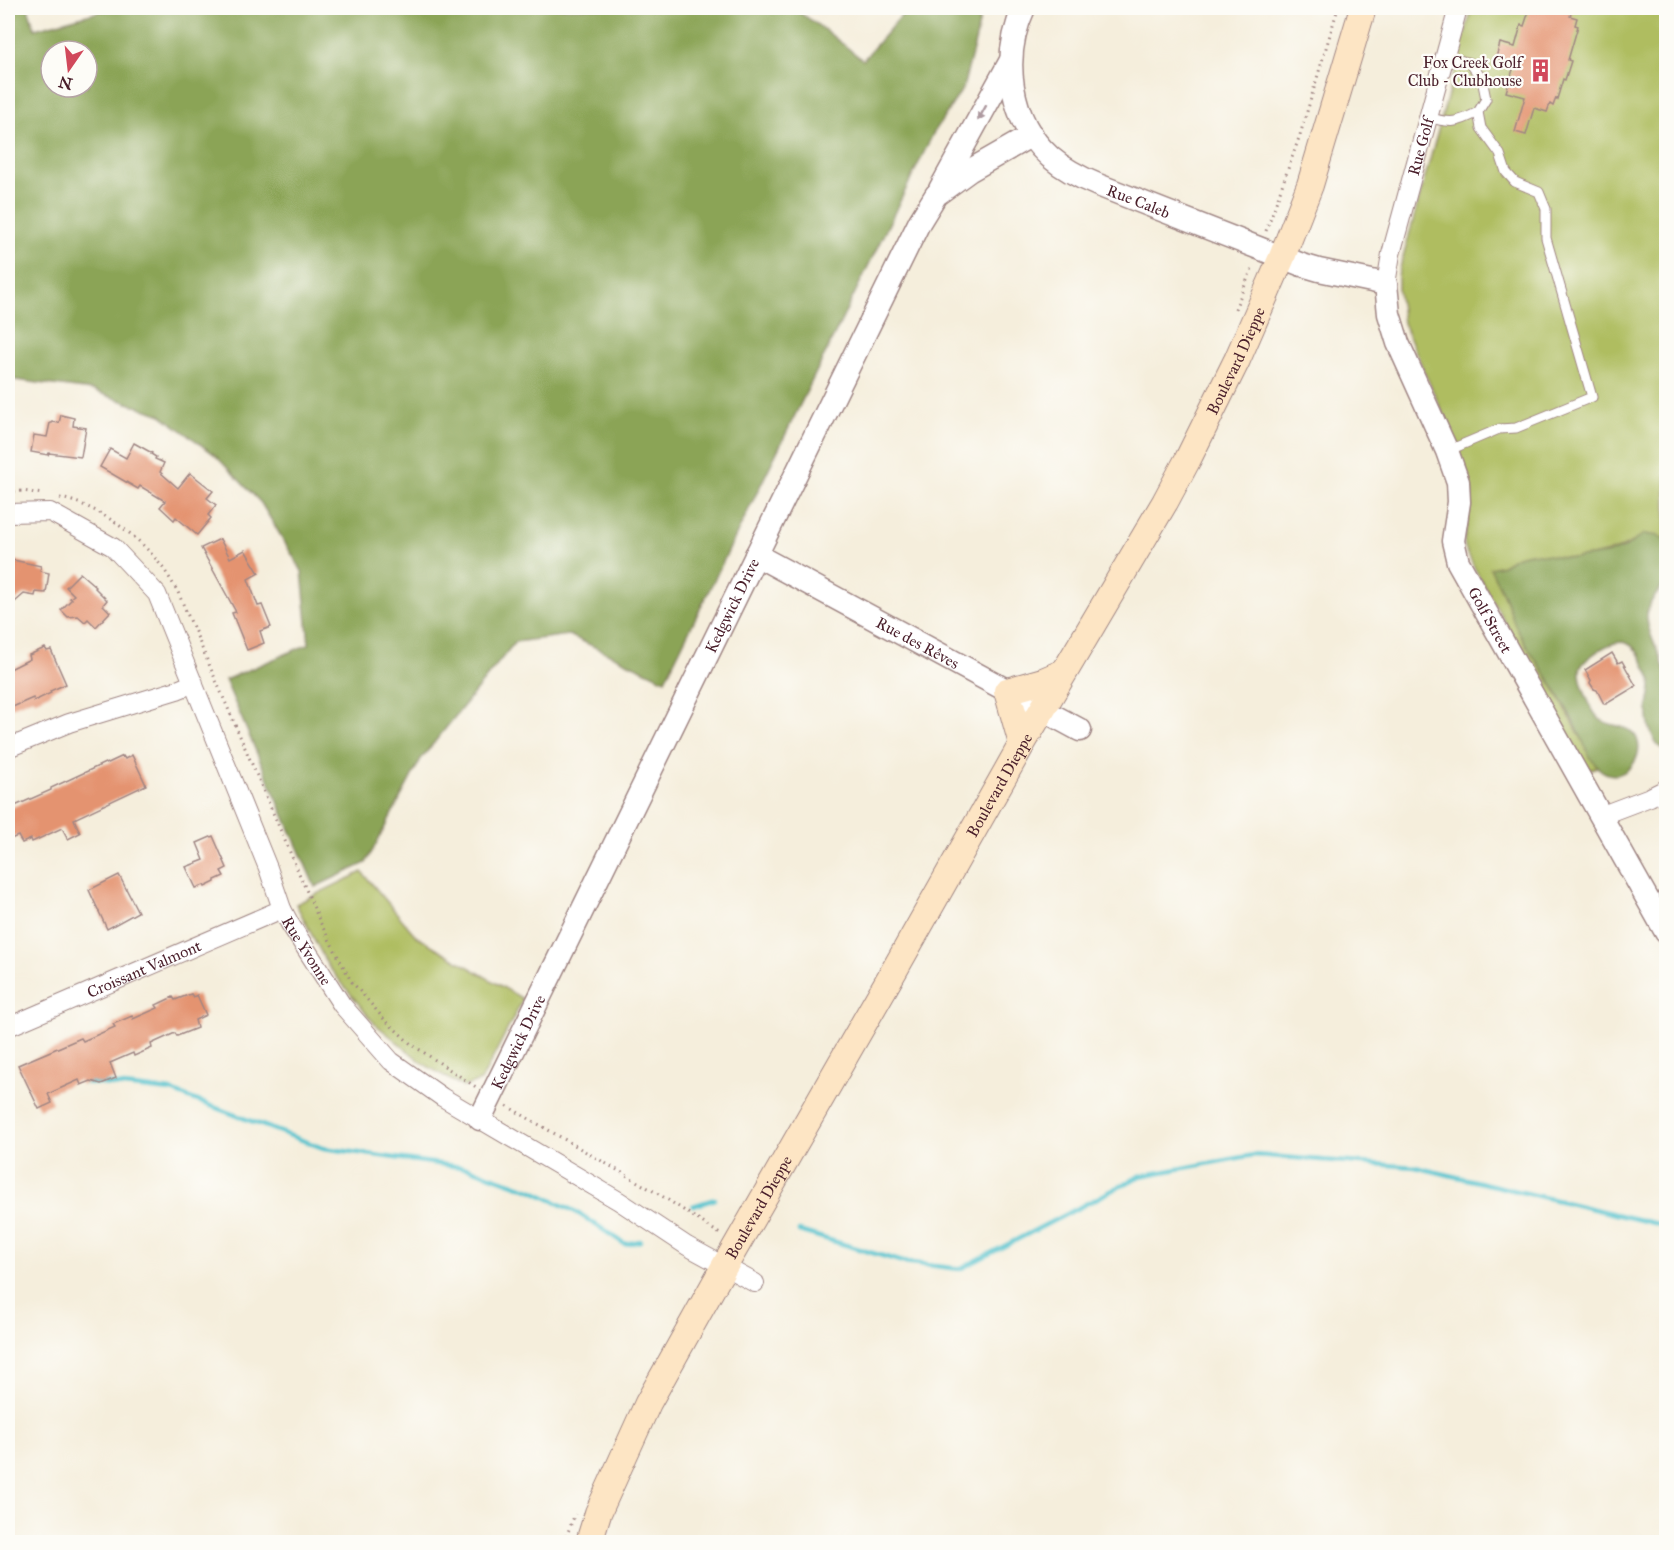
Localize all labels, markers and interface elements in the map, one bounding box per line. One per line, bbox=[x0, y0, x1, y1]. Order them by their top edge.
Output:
north arrow bbox=[39, 39, 99, 99]
place label: Fox Creek Golf Club - Clubhouse bbox=[1408, 53, 1525, 90]
building icon: Fox Creek Golf Club - Clubhouse bbox=[1527, 58, 1553, 84]
text: N bbox=[56, 72, 74, 94]
one-way arrow bbox=[977, 105, 987, 122]
street label: Rue Golf bbox=[1404, 113, 1438, 178]
street label: Rue Caleb bbox=[1104, 180, 1173, 222]
street label: Boulevard Dieppe bbox=[1203, 304, 1269, 418]
street label: Kedgwick Drive bbox=[701, 555, 763, 656]
street label: Golf Street bbox=[1464, 584, 1516, 657]
street label: Rue des Rêves bbox=[873, 613, 963, 673]
street label: Boulevard Dieppe bbox=[962, 729, 1037, 840]
street label: Rue Yvonne bbox=[278, 913, 336, 989]
street label: Croissant Valmont bbox=[84, 936, 204, 1002]
street label: Kedgwick Drive bbox=[487, 991, 550, 1092]
street label: Boulevard Dieppe bbox=[722, 1152, 796, 1263]

